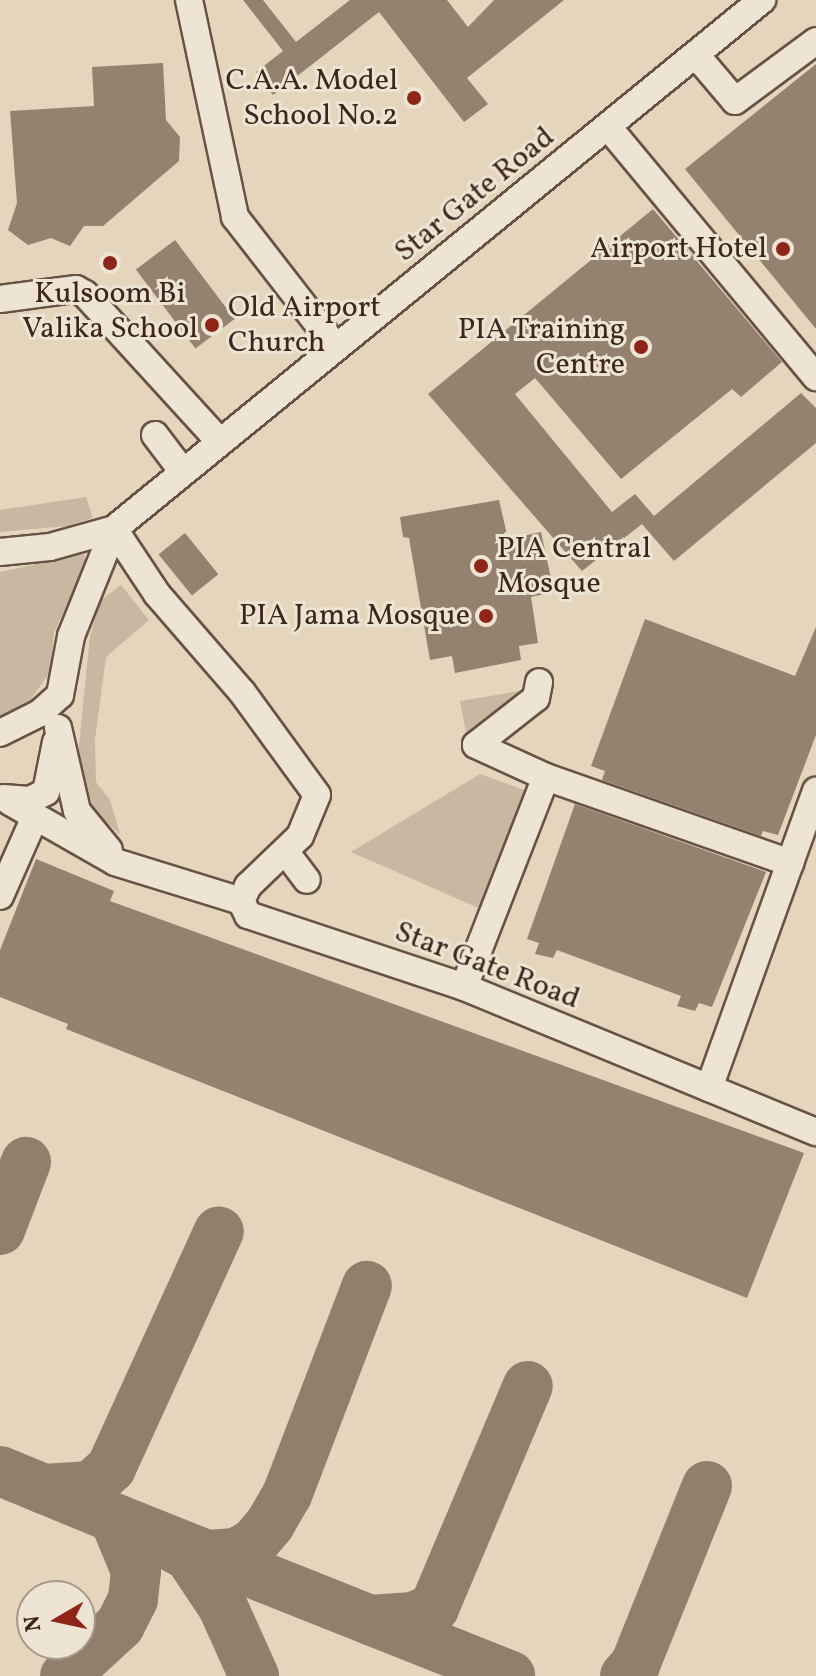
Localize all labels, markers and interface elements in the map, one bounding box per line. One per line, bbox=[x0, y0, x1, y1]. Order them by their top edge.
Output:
place label: C.A.A. Model School No.2 bbox=[226, 63, 398, 134]
marker: C.A.A. Model School No.2 bbox=[405, 89, 423, 107]
street label: Star Gate Road bbox=[388, 120, 562, 270]
place label: Airport Hotel bbox=[590, 231, 767, 267]
marker: Airport Hotel bbox=[774, 240, 792, 258]
marker: Kulsoom Bi Valika School bbox=[101, 254, 119, 272]
place label: Kulsoom Bi Valika School bbox=[22, 276, 198, 346]
place label: Old Airport Church bbox=[228, 290, 381, 360]
place label: PIA Training Centre bbox=[457, 312, 625, 382]
marker: Old Airport Church bbox=[203, 316, 221, 334]
marker: PIA Training Centre bbox=[632, 338, 650, 356]
place label: PIA Central Mosque bbox=[497, 531, 651, 602]
marker: PIA Central Mosque bbox=[472, 557, 490, 575]
place label: PIA Jama Mosque bbox=[239, 598, 470, 634]
marker: PIA Jama Mosque bbox=[477, 607, 495, 625]
street label: Star Gate Road bbox=[389, 914, 585, 1018]
north arrow bbox=[16, 1580, 96, 1660]
text: N bbox=[17, 1613, 50, 1634]

